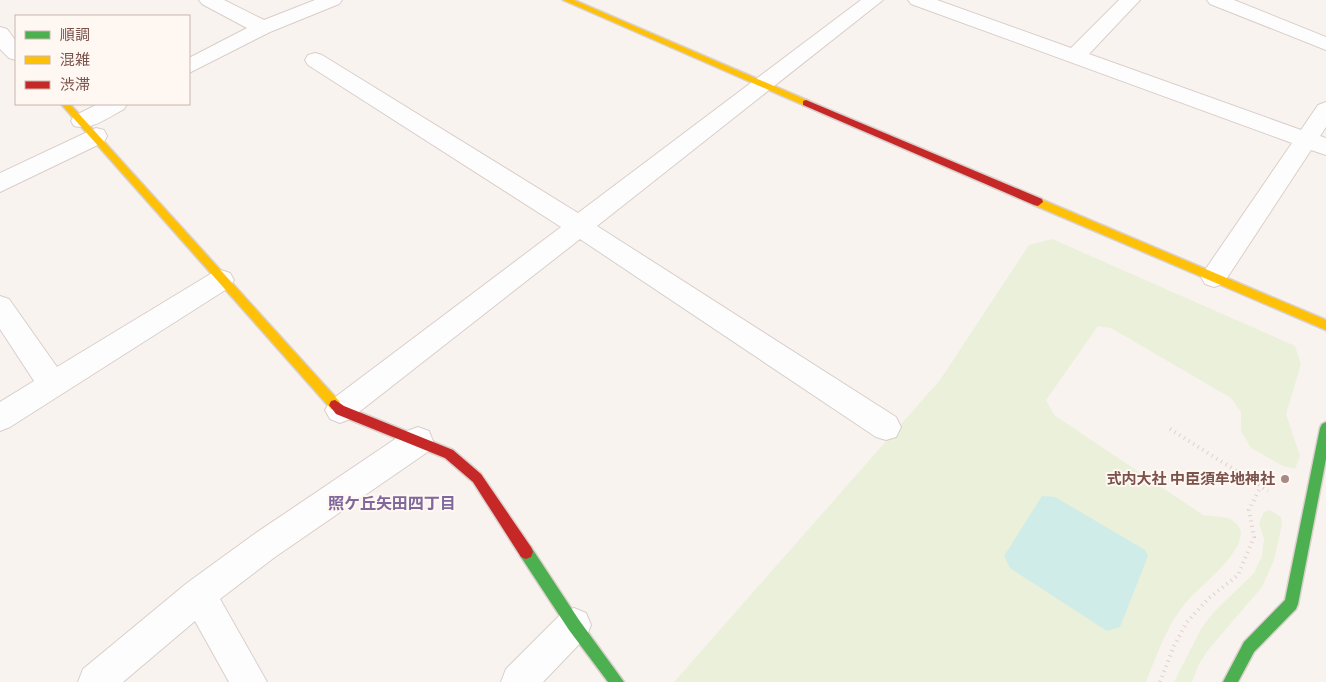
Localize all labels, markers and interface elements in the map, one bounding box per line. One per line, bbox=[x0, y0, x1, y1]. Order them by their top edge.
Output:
legend bbox=[15, 15, 190, 105]
text: 順調 bbox=[60, 26, 90, 44]
text: 混雑 bbox=[60, 51, 90, 69]
text: 渋滞 bbox=[60, 76, 90, 94]
place label: 式内大社 中臣須牟地神社 bbox=[1107, 470, 1275, 488]
marker: 式内大社 中臣須牟地神社 bbox=[1279, 473, 1291, 485]
district label: 照ケ丘矢田四丁目 bbox=[328, 494, 456, 513]

